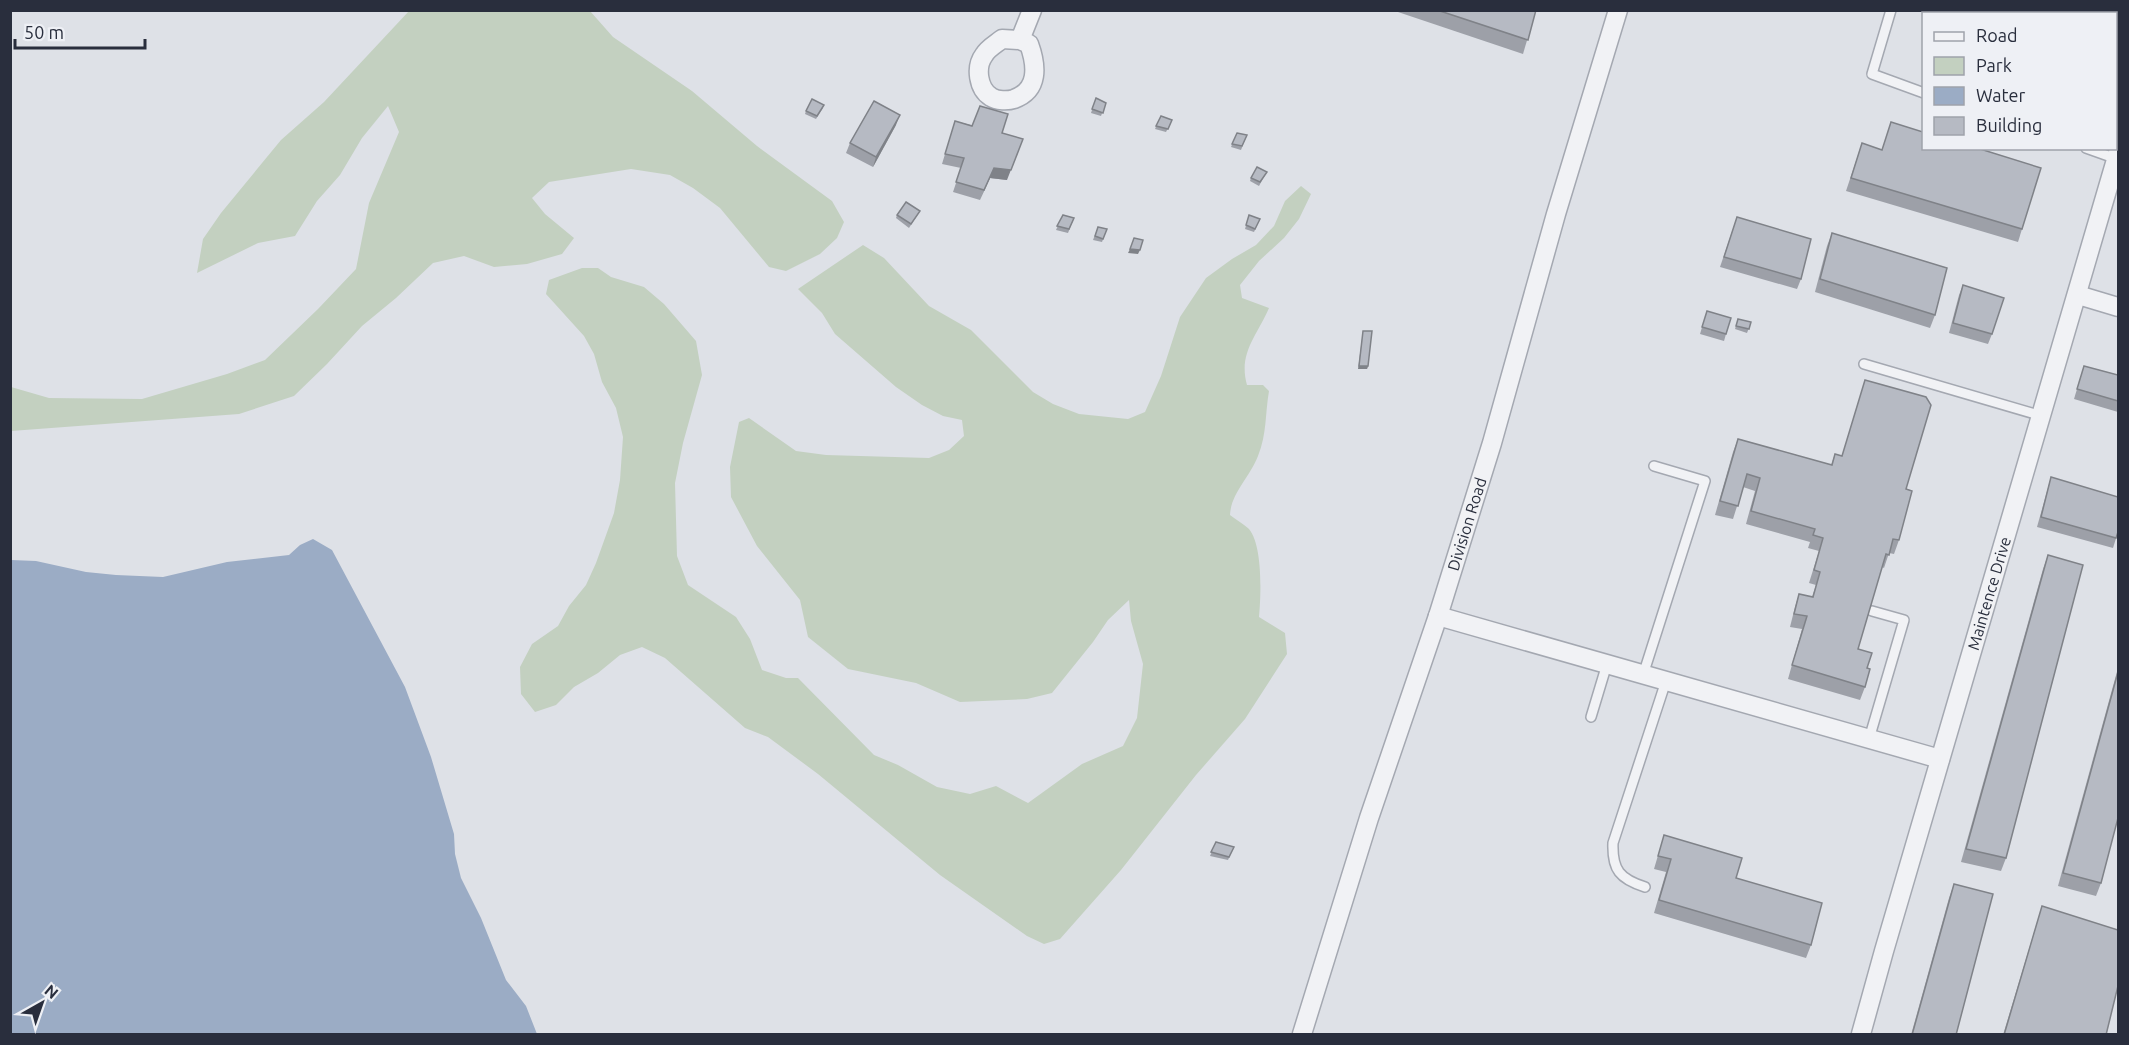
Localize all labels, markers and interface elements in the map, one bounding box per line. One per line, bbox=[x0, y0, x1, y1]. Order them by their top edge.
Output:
scale bar bbox=[15, 12, 146, 50]
legend bbox=[1922, 12, 2117, 150]
text: 50 m bbox=[24, 22, 64, 42]
text: Road bbox=[1976, 25, 2018, 45]
text: Park bbox=[1976, 55, 2012, 75]
text: Water bbox=[1976, 85, 2026, 105]
text: Building bbox=[1976, 115, 2042, 135]
street label: Division Road bbox=[1444, 475, 1490, 573]
street label: Maintence Drive bbox=[1964, 534, 2014, 652]
north arrow bbox=[12, 973, 72, 1033]
text: N bbox=[41, 981, 62, 1002]

